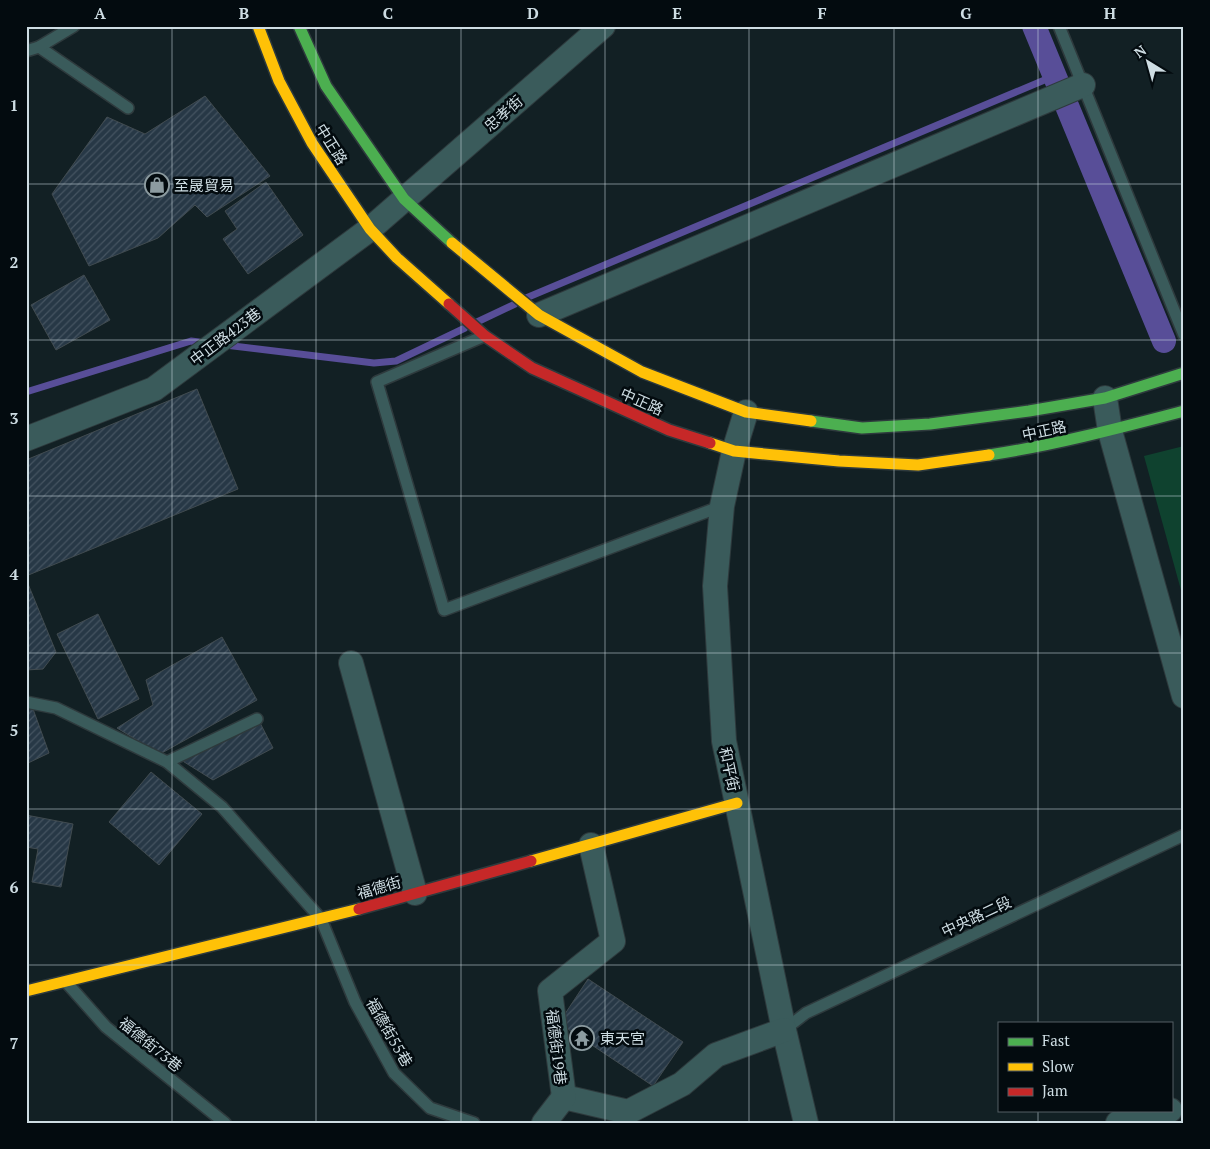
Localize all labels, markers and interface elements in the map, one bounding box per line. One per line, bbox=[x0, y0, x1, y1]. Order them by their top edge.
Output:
text: A bbox=[94, 2, 106, 24]
text: B bbox=[239, 2, 249, 24]
text: C bbox=[383, 2, 393, 24]
text: D bbox=[527, 2, 539, 24]
text: E bbox=[672, 2, 682, 24]
text: F bbox=[817, 2, 827, 24]
text: G bbox=[960, 2, 972, 24]
text: H bbox=[1104, 2, 1116, 24]
north arrow bbox=[1122, 38, 1172, 88]
text: N bbox=[1130, 40, 1150, 62]
street label: 忠孝街 bbox=[479, 91, 527, 135]
text: 1 bbox=[9, 94, 19, 116]
street label: 中正路 bbox=[312, 120, 352, 168]
shop icon: 至晟貿易 bbox=[144, 172, 170, 198]
place label: 至晟貿易 bbox=[174, 175, 234, 195]
text: 2 bbox=[9, 251, 19, 273]
street label: 中正路423巷 bbox=[185, 303, 265, 369]
street label: 中正路 bbox=[617, 383, 667, 419]
text: 3 bbox=[9, 407, 19, 429]
street label: 中正路 bbox=[1020, 416, 1068, 444]
text: 4 bbox=[9, 563, 19, 585]
text: 5 bbox=[9, 719, 19, 741]
street label: 和平街 bbox=[716, 745, 744, 793]
street label: 福德街 bbox=[355, 871, 403, 903]
text: 6 bbox=[9, 876, 19, 898]
street label: 中央路二段 bbox=[938, 891, 1014, 941]
street label: 福德街55巷 bbox=[362, 994, 418, 1070]
street label: 福德街19巷 bbox=[542, 1008, 572, 1086]
street label: 福德街73巷 bbox=[115, 1012, 187, 1076]
legend bbox=[998, 1022, 1172, 1112]
temple icon: 東天宮 bbox=[569, 1025, 595, 1051]
place label: 東天宮 bbox=[600, 1028, 645, 1048]
text: Fast bbox=[1042, 1030, 1070, 1050]
text: 7 bbox=[9, 1032, 19, 1054]
text: Slow bbox=[1042, 1056, 1075, 1076]
text: Jam bbox=[1042, 1080, 1068, 1100]

